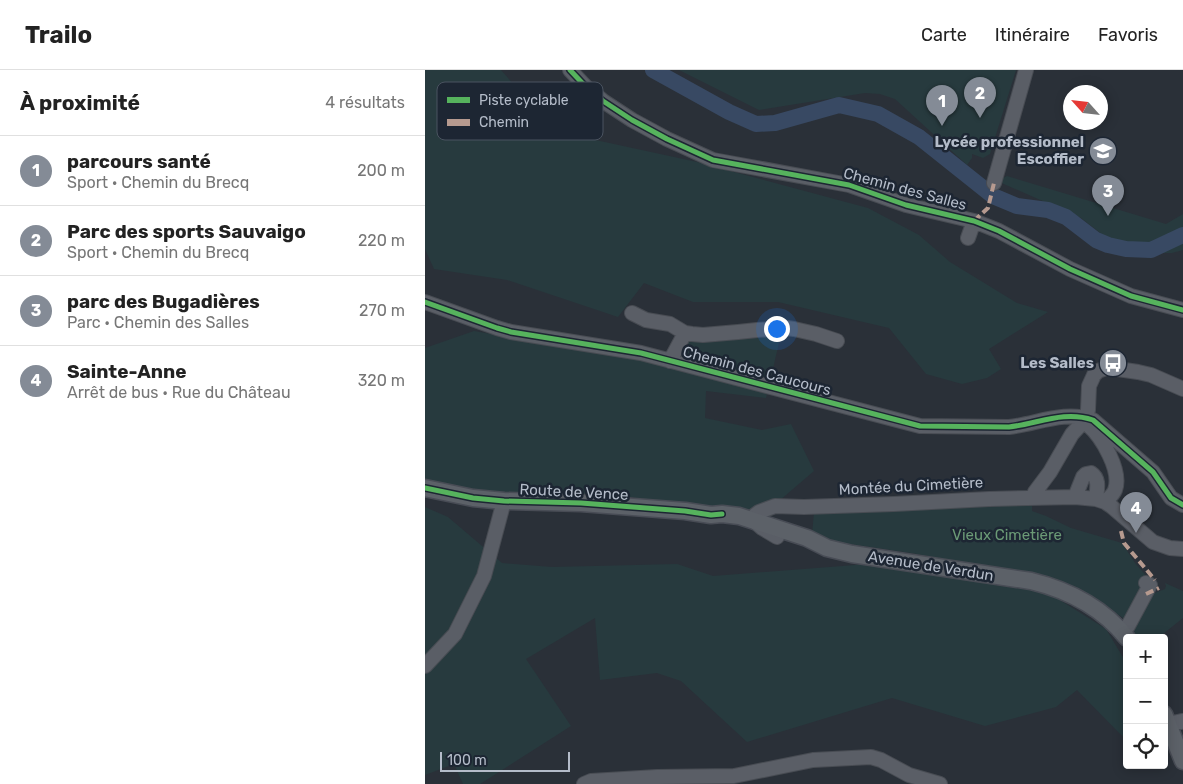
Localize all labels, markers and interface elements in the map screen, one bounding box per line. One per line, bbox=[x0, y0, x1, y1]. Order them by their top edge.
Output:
text: Trailo bbox=[25, 21, 92, 49]
text: Carte bbox=[921, 24, 967, 46]
text: Itinéraire bbox=[995, 24, 1070, 46]
text: Favoris bbox=[1098, 24, 1158, 46]
pin: 2 bbox=[964, 77, 996, 118]
legend bbox=[437, 82, 603, 140]
pin: 1 bbox=[926, 85, 958, 126]
north arrow bbox=[1063, 85, 1108, 130]
text: À proximité bbox=[20, 90, 140, 115]
text: Piste cyclable bbox=[479, 92, 569, 109]
text: 4 résultats bbox=[325, 93, 405, 112]
text: Chemin bbox=[479, 114, 529, 131]
place label: Lycée professionnel Escoffier bbox=[935, 133, 1084, 168]
school or university icon: Lycée professionnel Escoffier bbox=[1088, 136, 1118, 166]
text: parcours santé bbox=[67, 150, 211, 173]
text: 1 bbox=[32, 161, 40, 180]
text: 200 m bbox=[357, 161, 405, 180]
street label: Chemin des Salles bbox=[841, 164, 969, 214]
text: Sport · Chemin du Brecq bbox=[67, 173, 249, 192]
pin: 3 bbox=[1092, 175, 1124, 216]
text: Parc des sports Sauvaigo bbox=[67, 220, 306, 243]
text: 2 bbox=[31, 231, 41, 250]
text: 220 m bbox=[358, 231, 405, 250]
text: Sport · Chemin du Brecq bbox=[67, 243, 249, 262]
text: parc des Bugadières bbox=[67, 290, 260, 313]
text: 3 bbox=[31, 301, 41, 320]
text: 270 m bbox=[359, 301, 405, 320]
text: Parc · Chemin des Salles bbox=[67, 313, 249, 332]
your location bbox=[764, 316, 790, 342]
street label: Chemin des Caucours bbox=[681, 343, 833, 400]
bus stop icon: Les Salles bbox=[1098, 348, 1128, 378]
place label: Les Salles bbox=[1020, 354, 1094, 372]
text: Sainte-Anne bbox=[67, 360, 187, 383]
text: 4 bbox=[31, 371, 41, 390]
text: 320 m bbox=[358, 371, 405, 390]
text: Arrêt de bus · Rue du Château bbox=[67, 383, 291, 402]
street label: Montée du Cimetière bbox=[838, 473, 984, 499]
street label: Route de Vence bbox=[519, 480, 629, 504]
pin: 4 bbox=[1120, 492, 1152, 533]
park label: Vieux Cimetière bbox=[952, 526, 1062, 544]
street label: Avenue de Verdun bbox=[867, 547, 995, 585]
map controls bbox=[1123, 634, 1168, 769]
button: + bbox=[1123, 634, 1168, 679]
button: − bbox=[1123, 679, 1168, 724]
button: locate bbox=[1123, 724, 1168, 769]
scale bar bbox=[440, 749, 570, 772]
text: 100 m bbox=[447, 752, 487, 769]

